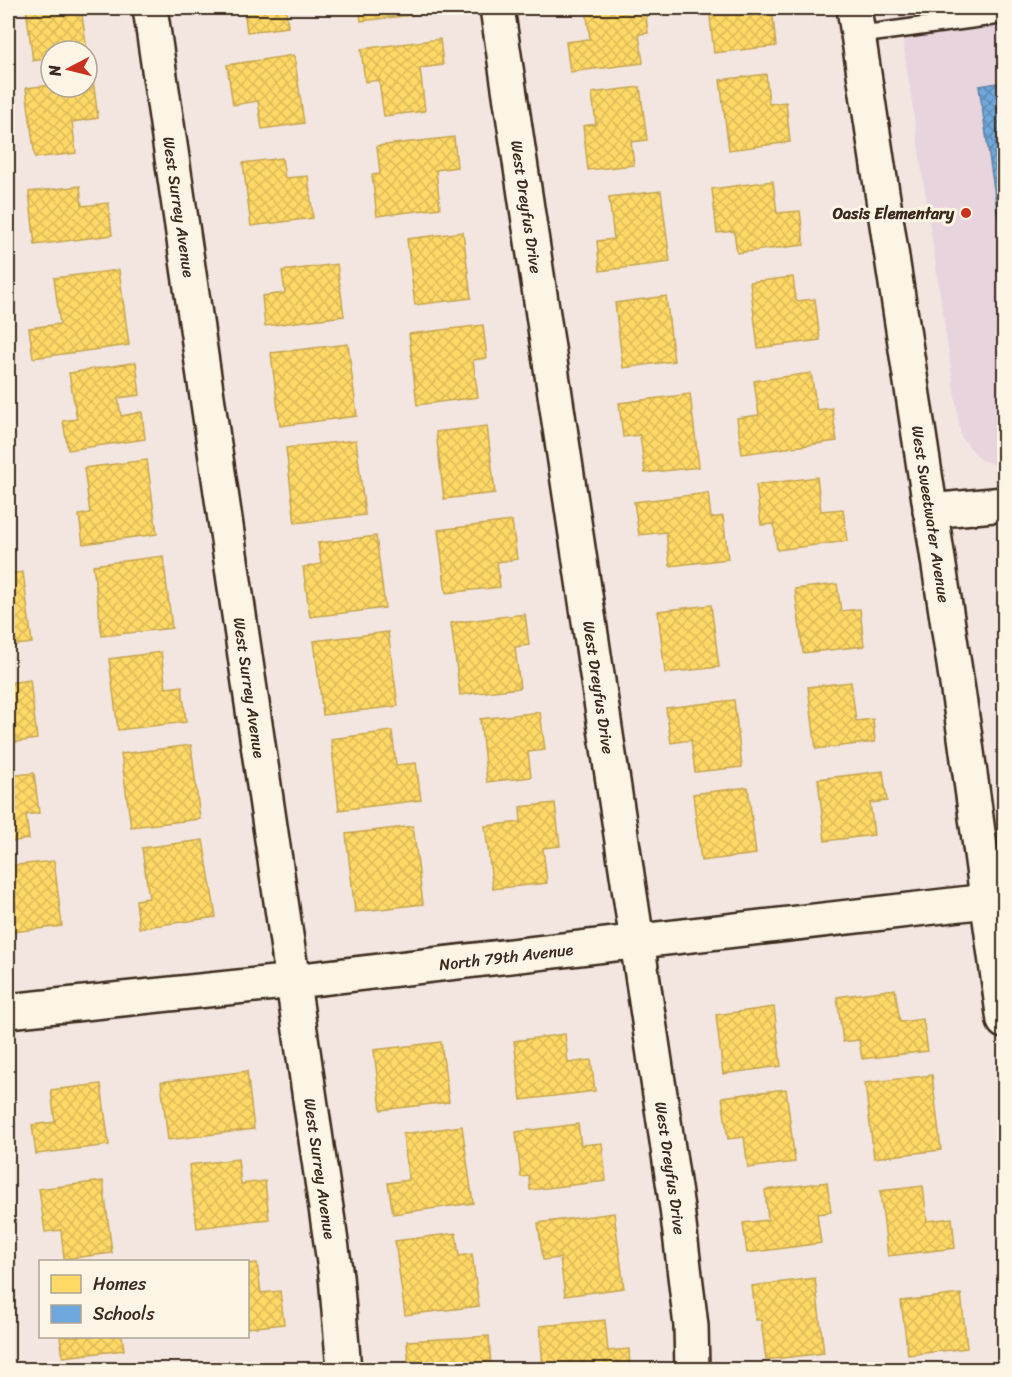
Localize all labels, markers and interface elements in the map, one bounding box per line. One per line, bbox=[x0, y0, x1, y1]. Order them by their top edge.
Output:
north arrow bbox=[39, 39, 99, 99]
text: N bbox=[39, 63, 70, 79]
street label: West Surrey Avenue bbox=[154, 134, 203, 280]
street label: West Dreyfus Drive bbox=[502, 138, 551, 275]
place label: Oasis Elementary bbox=[832, 199, 955, 228]
marker: Oasis Elementary bbox=[959, 206, 973, 220]
street label: West Sweetwater Avenue bbox=[903, 424, 958, 605]
street label: West Surrey Avenue bbox=[225, 615, 274, 761]
street label: West Dreyfus Drive bbox=[574, 619, 623, 756]
street label: North 79th Avenue bbox=[437, 935, 575, 979]
street label: West Surrey Avenue bbox=[295, 1096, 344, 1241]
street label: West Dreyfus Drive bbox=[646, 1100, 694, 1236]
legend bbox=[39, 1260, 249, 1338]
text: Homes bbox=[93, 1268, 147, 1300]
text: Schools bbox=[93, 1298, 155, 1330]

